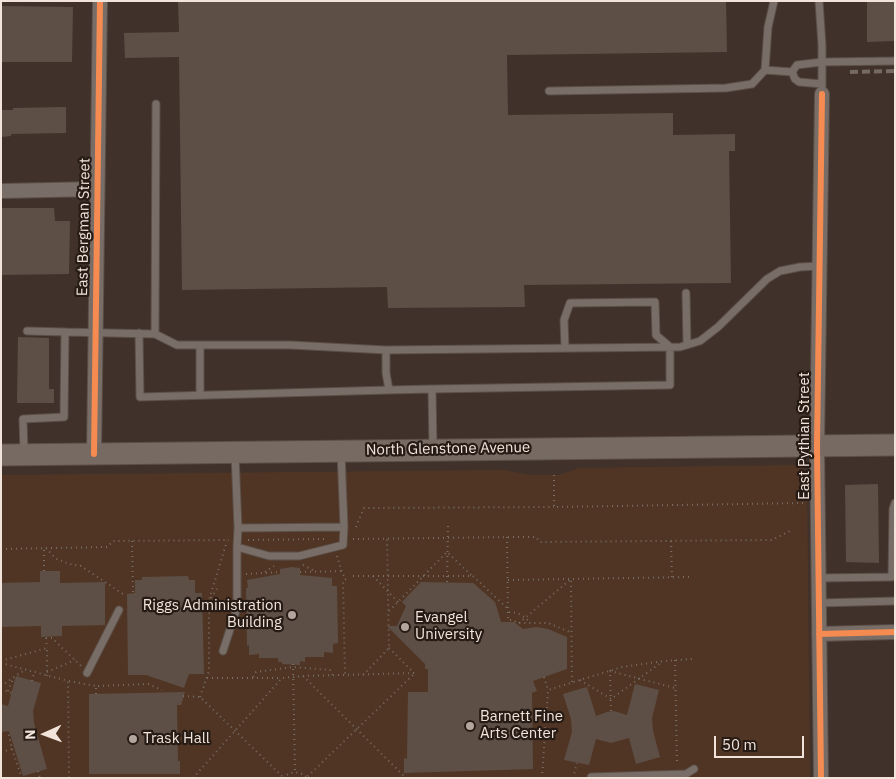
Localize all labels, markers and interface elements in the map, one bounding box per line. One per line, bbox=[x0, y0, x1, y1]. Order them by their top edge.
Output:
street label: East Bergman Street bbox=[74, 158, 94, 296]
street label: East Pythian Street bbox=[796, 372, 814, 500]
street label: North Glenstone Avenue bbox=[366, 439, 530, 459]
place label: Riggs Administration Building bbox=[143, 597, 282, 632]
marker: Riggs Administration Building bbox=[286, 609, 298, 621]
place label: Evangel University bbox=[415, 609, 482, 644]
marker: Evangel University bbox=[399, 621, 411, 633]
place label: Barnett Fine Arts Center bbox=[480, 708, 563, 743]
north arrow bbox=[20, 709, 70, 759]
marker: Barnett Fine Arts Center bbox=[464, 720, 476, 732]
scale bar bbox=[716, 726, 806, 758]
text: N bbox=[21, 729, 39, 740]
place label: Trask Hall bbox=[143, 730, 210, 748]
marker: Trask Hall bbox=[127, 733, 139, 745]
text: 50 m bbox=[722, 735, 757, 754]

